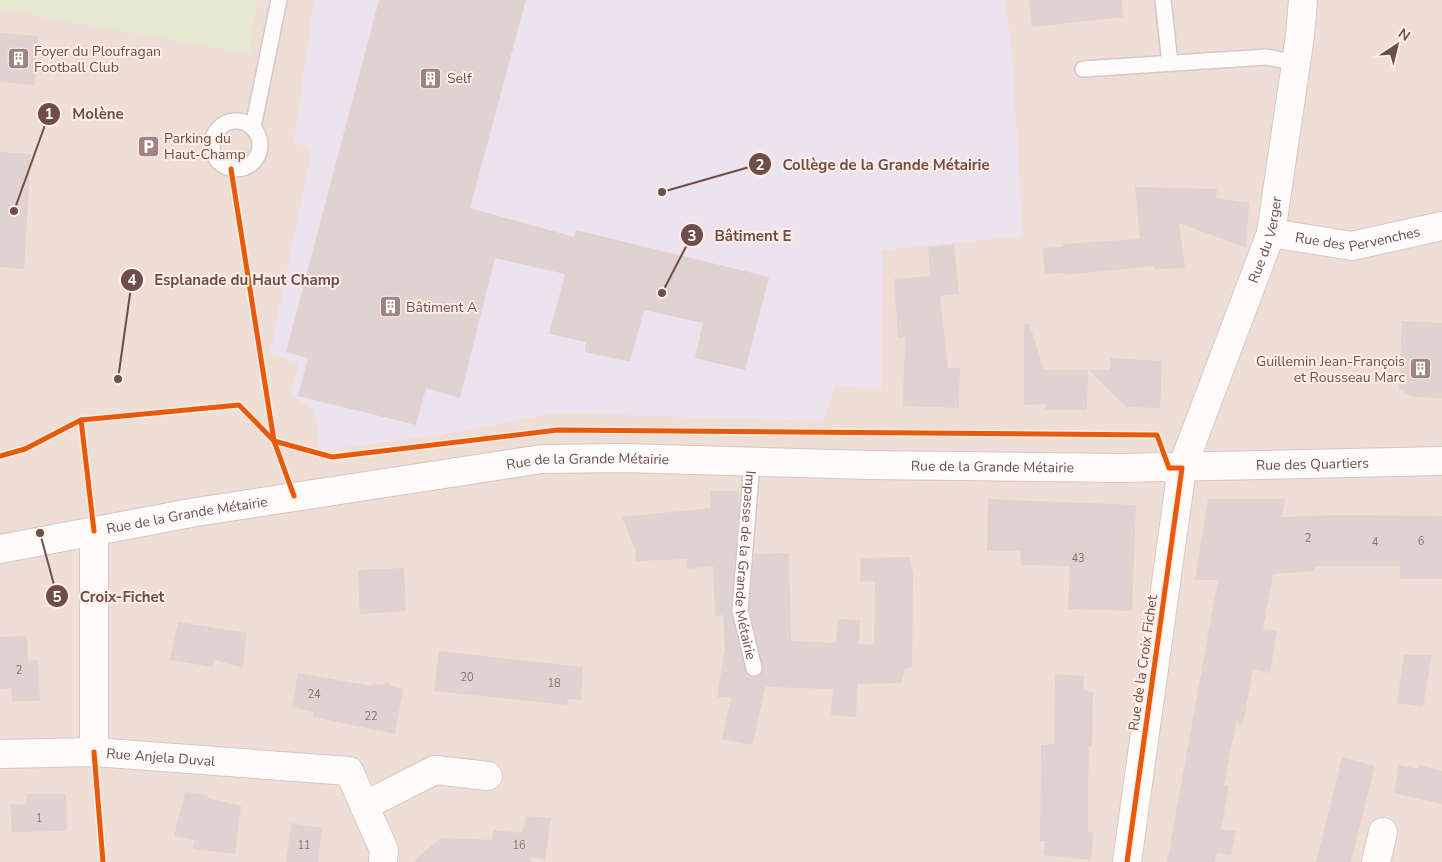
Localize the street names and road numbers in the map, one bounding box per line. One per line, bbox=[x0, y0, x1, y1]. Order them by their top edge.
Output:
street label: Rue du Verger bbox=[1243, 195, 1286, 286]
street label: Rue des Pervenches bbox=[1294, 222, 1422, 256]
street label: Rue de la Grande Métairie bbox=[505, 448, 669, 474]
street label: Rue des Quartiers bbox=[1256, 453, 1369, 475]
street label: Rue de la Grande Métairie bbox=[911, 456, 1074, 477]
street label: Impasse de la Grande Métairie bbox=[731, 470, 761, 662]
street label: Rue de la Grande Métairie bbox=[105, 492, 269, 538]
street label: Rue de la Croix Fichet bbox=[1124, 594, 1162, 732]
street label: Rue Anjela Duval bbox=[106, 743, 217, 771]

